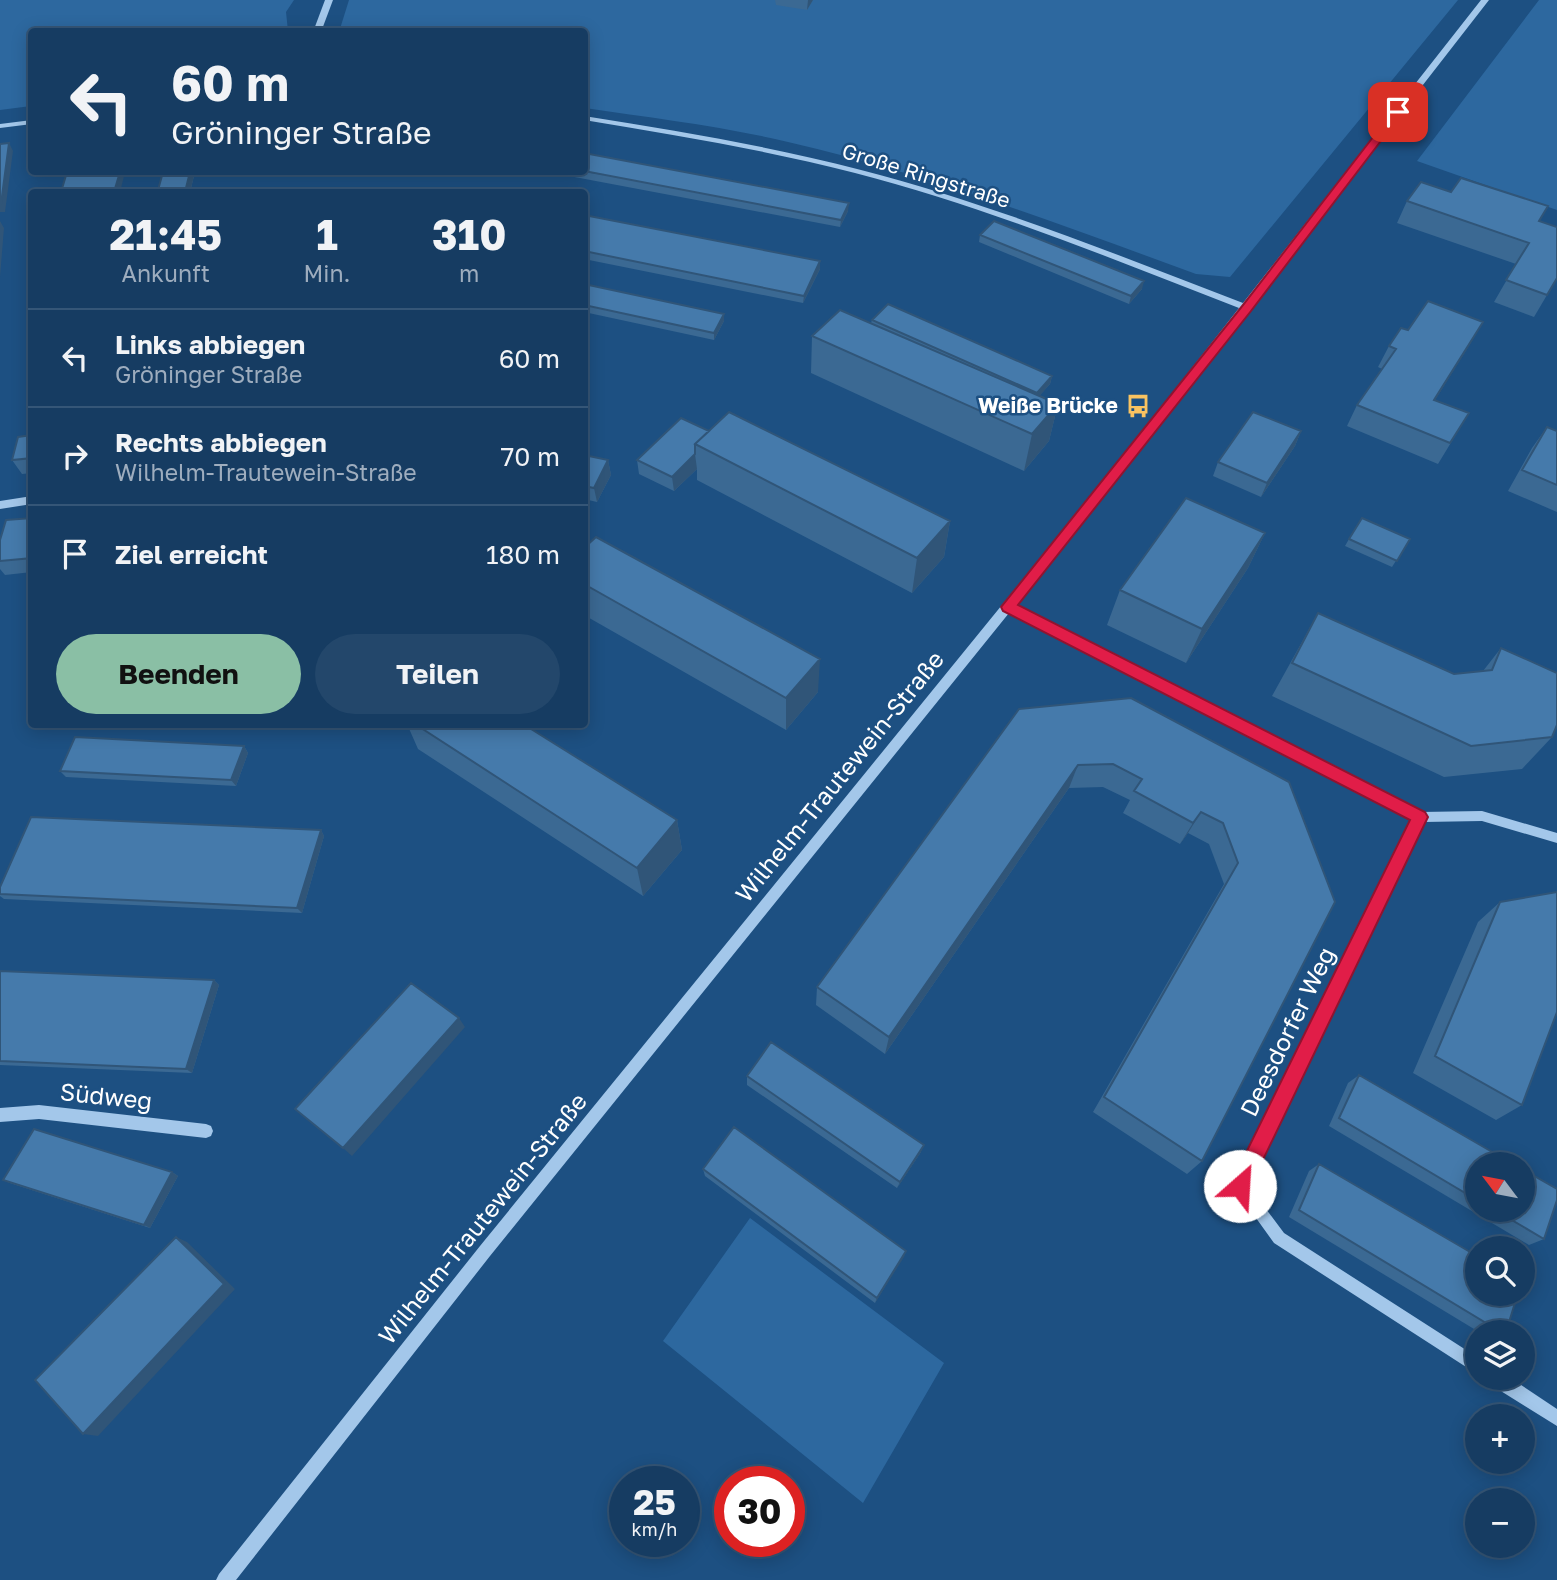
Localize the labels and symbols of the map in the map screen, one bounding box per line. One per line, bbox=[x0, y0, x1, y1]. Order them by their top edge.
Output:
pin bbox=[1368, 82, 1428, 142]
street label: Große Ringstraße bbox=[839, 137, 1014, 213]
place label: Weiße Brücke bbox=[978, 392, 1118, 418]
bus stop icon: Weiße Brücke bbox=[1124, 392, 1152, 420]
street label: Wilhelm-Trautewein-Straße bbox=[729, 645, 949, 908]
street label: Deesdorfer Weg bbox=[1233, 942, 1340, 1121]
street label: Südweg bbox=[59, 1076, 154, 1115]
street label: Wilhelm-Trautewein-Straße bbox=[372, 1087, 592, 1350]
position arrow bbox=[1203, 1149, 1277, 1223]
north arrow bbox=[1465, 1152, 1535, 1222]
speed limit sign: 30 bbox=[714, 1466, 805, 1557]

